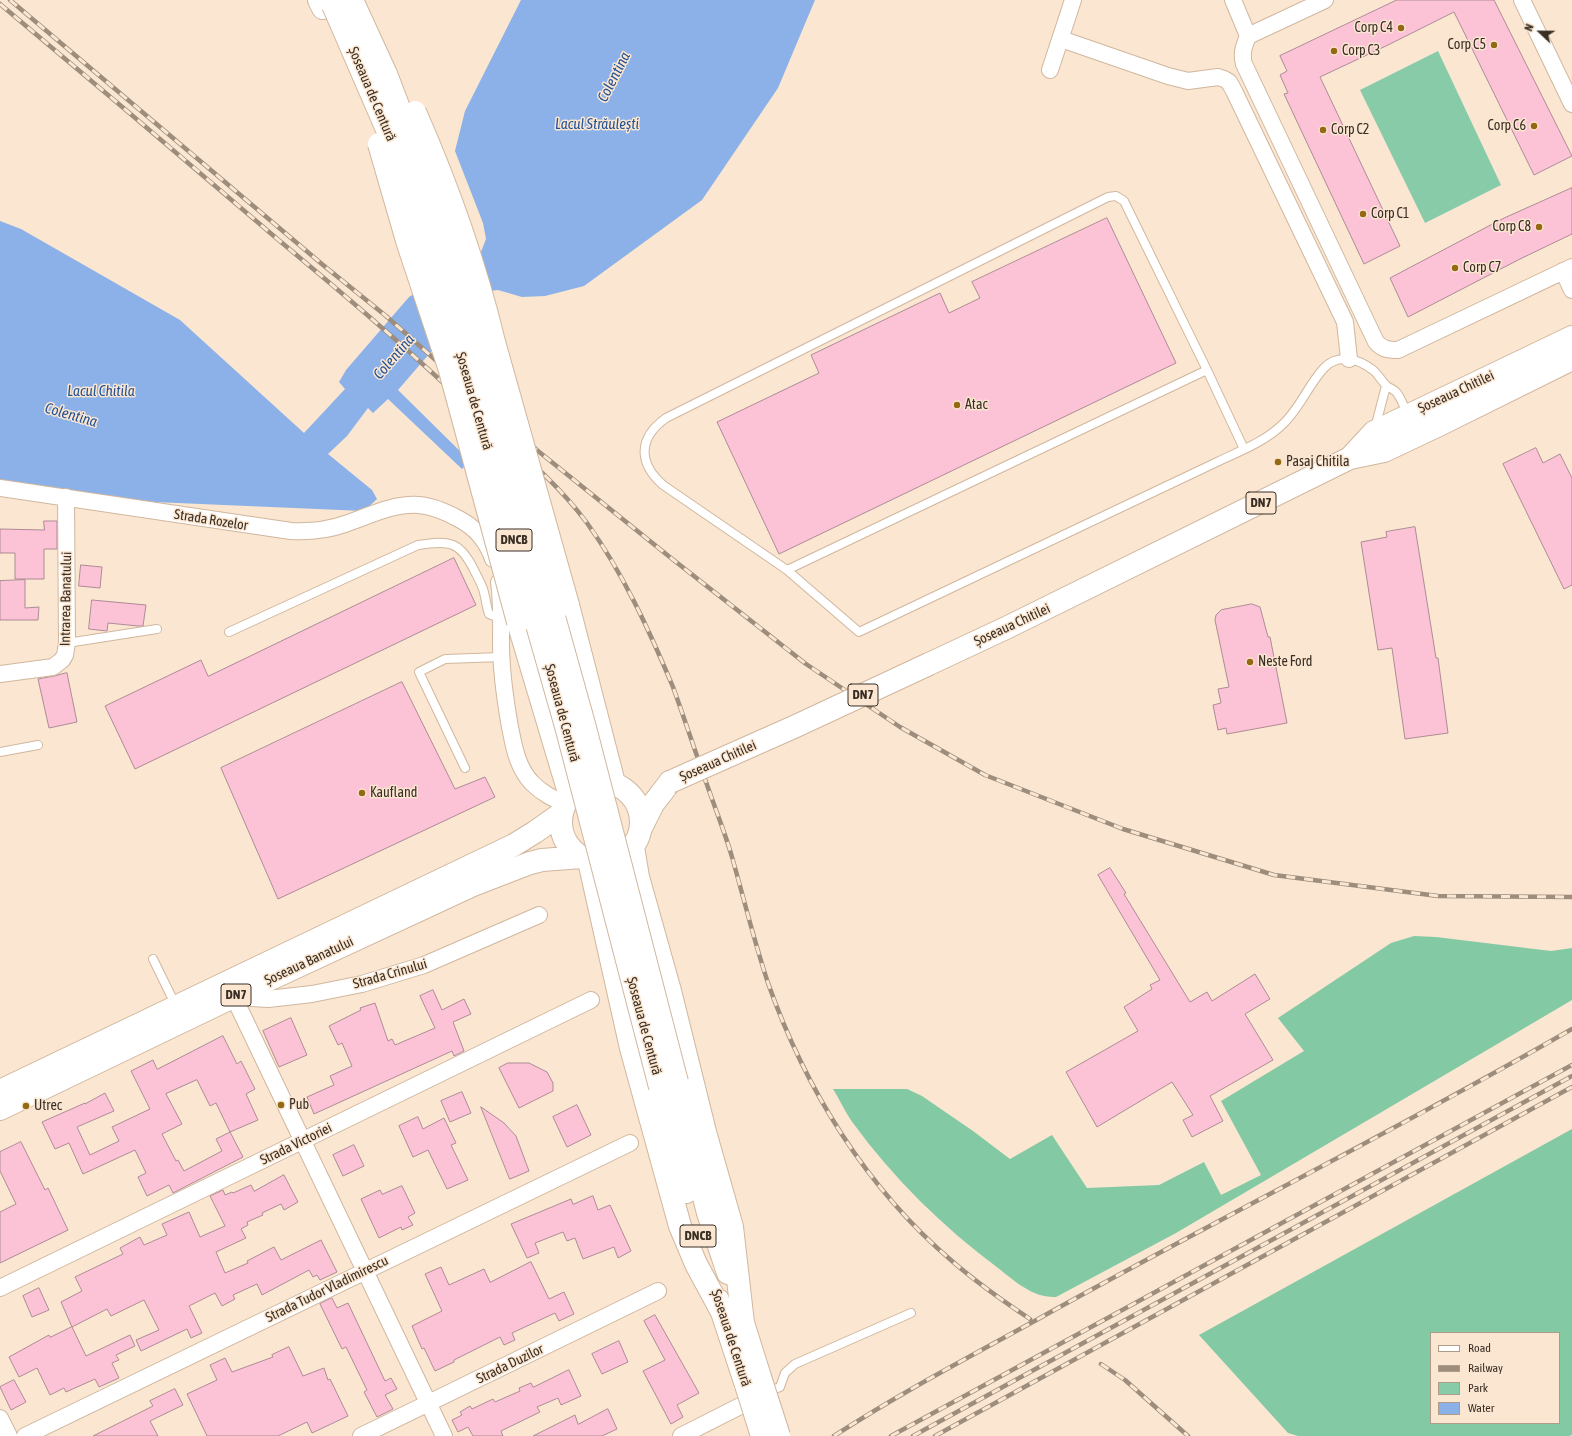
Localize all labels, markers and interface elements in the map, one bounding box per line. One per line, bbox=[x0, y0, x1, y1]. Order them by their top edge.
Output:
north arrow bbox=[1520, 12, 1560, 52]
place label: Corp C4 bbox=[1355, 20, 1393, 36]
text: N bbox=[1522, 22, 1536, 33]
marker: Corp C4 bbox=[1396, 23, 1406, 33]
place label: Corp C5 bbox=[1448, 37, 1486, 53]
marker: Corp C5 bbox=[1489, 40, 1499, 50]
place label: Corp C3 bbox=[1342, 43, 1380, 59]
street label: Șoseaua de Centură bbox=[345, 44, 399, 144]
marker: Corp C3 bbox=[1329, 46, 1339, 56]
water label: Colentina bbox=[594, 49, 634, 105]
water label: Lacul Străulești bbox=[555, 115, 639, 133]
place label: Corp C6 bbox=[1488, 118, 1526, 134]
marker: Corp C6 bbox=[1529, 121, 1539, 131]
place label: Corp C2 bbox=[1331, 122, 1369, 138]
marker: Corp C2 bbox=[1318, 125, 1328, 135]
place label: Corp C1 bbox=[1371, 206, 1409, 222]
marker: Corp C1 bbox=[1358, 209, 1368, 219]
place label: Corp C8 bbox=[1493, 219, 1531, 235]
marker: Corp C8 bbox=[1534, 222, 1544, 232]
place label: Corp C7 bbox=[1463, 260, 1501, 276]
marker: Corp C7 bbox=[1450, 263, 1460, 273]
water label: Colentina bbox=[370, 331, 418, 383]
street label: Șoseaua de Centură bbox=[452, 350, 496, 452]
street label: Șoseaua Chitilei bbox=[1415, 367, 1497, 417]
water label: Lacul Chitila bbox=[67, 382, 135, 400]
place label: Atac bbox=[965, 397, 988, 413]
water label: Colentina bbox=[43, 399, 99, 431]
marker: Atac bbox=[952, 400, 962, 410]
place label: Pasaj Chitila bbox=[1286, 454, 1349, 470]
marker: Pasaj Chitila bbox=[1273, 457, 1283, 467]
road number: DN7 bbox=[1246, 492, 1276, 514]
street label: Strada Rozelor bbox=[173, 506, 249, 534]
road number: DNCB bbox=[496, 529, 532, 551]
street label: Intrarea Banatului bbox=[57, 552, 75, 646]
street label: Șoseaua Chitilei bbox=[971, 600, 1053, 650]
place label: Neste Ford bbox=[1258, 654, 1312, 670]
marker: Neste Ford bbox=[1245, 657, 1255, 667]
street label: Șoseaua de Centură bbox=[541, 662, 583, 764]
road number: DN7 bbox=[848, 684, 878, 706]
street label: Șoseaua Chitilei bbox=[677, 737, 759, 785]
place label: Kaufland bbox=[370, 785, 417, 801]
marker: Kaufland bbox=[357, 788, 367, 798]
street label: Șoseaua Banatului bbox=[262, 933, 356, 989]
street label: Strada Crinului bbox=[351, 955, 429, 993]
street label: Șoseaua de Centură bbox=[623, 975, 665, 1077]
road number: DN7 bbox=[221, 984, 251, 1006]
place label: Pub bbox=[289, 1097, 309, 1113]
place label: Utrec bbox=[34, 1098, 62, 1114]
marker: Pub bbox=[276, 1100, 286, 1110]
marker: Utrec bbox=[21, 1101, 31, 1111]
street label: Strada Victoriei bbox=[257, 1119, 335, 1169]
road number: DNCB bbox=[680, 1225, 716, 1247]
street label: Strada Tudor Vladimirescu bbox=[263, 1252, 391, 1326]
street label: Șoseaua de Centură bbox=[707, 1287, 755, 1389]
legend bbox=[1430, 1332, 1560, 1424]
street label: Strada Duzilor bbox=[474, 1341, 546, 1387]
text: Road bbox=[1468, 1341, 1491, 1355]
text: Railway bbox=[1468, 1361, 1503, 1375]
text: Park bbox=[1468, 1381, 1488, 1395]
text: Water bbox=[1468, 1401, 1494, 1415]

